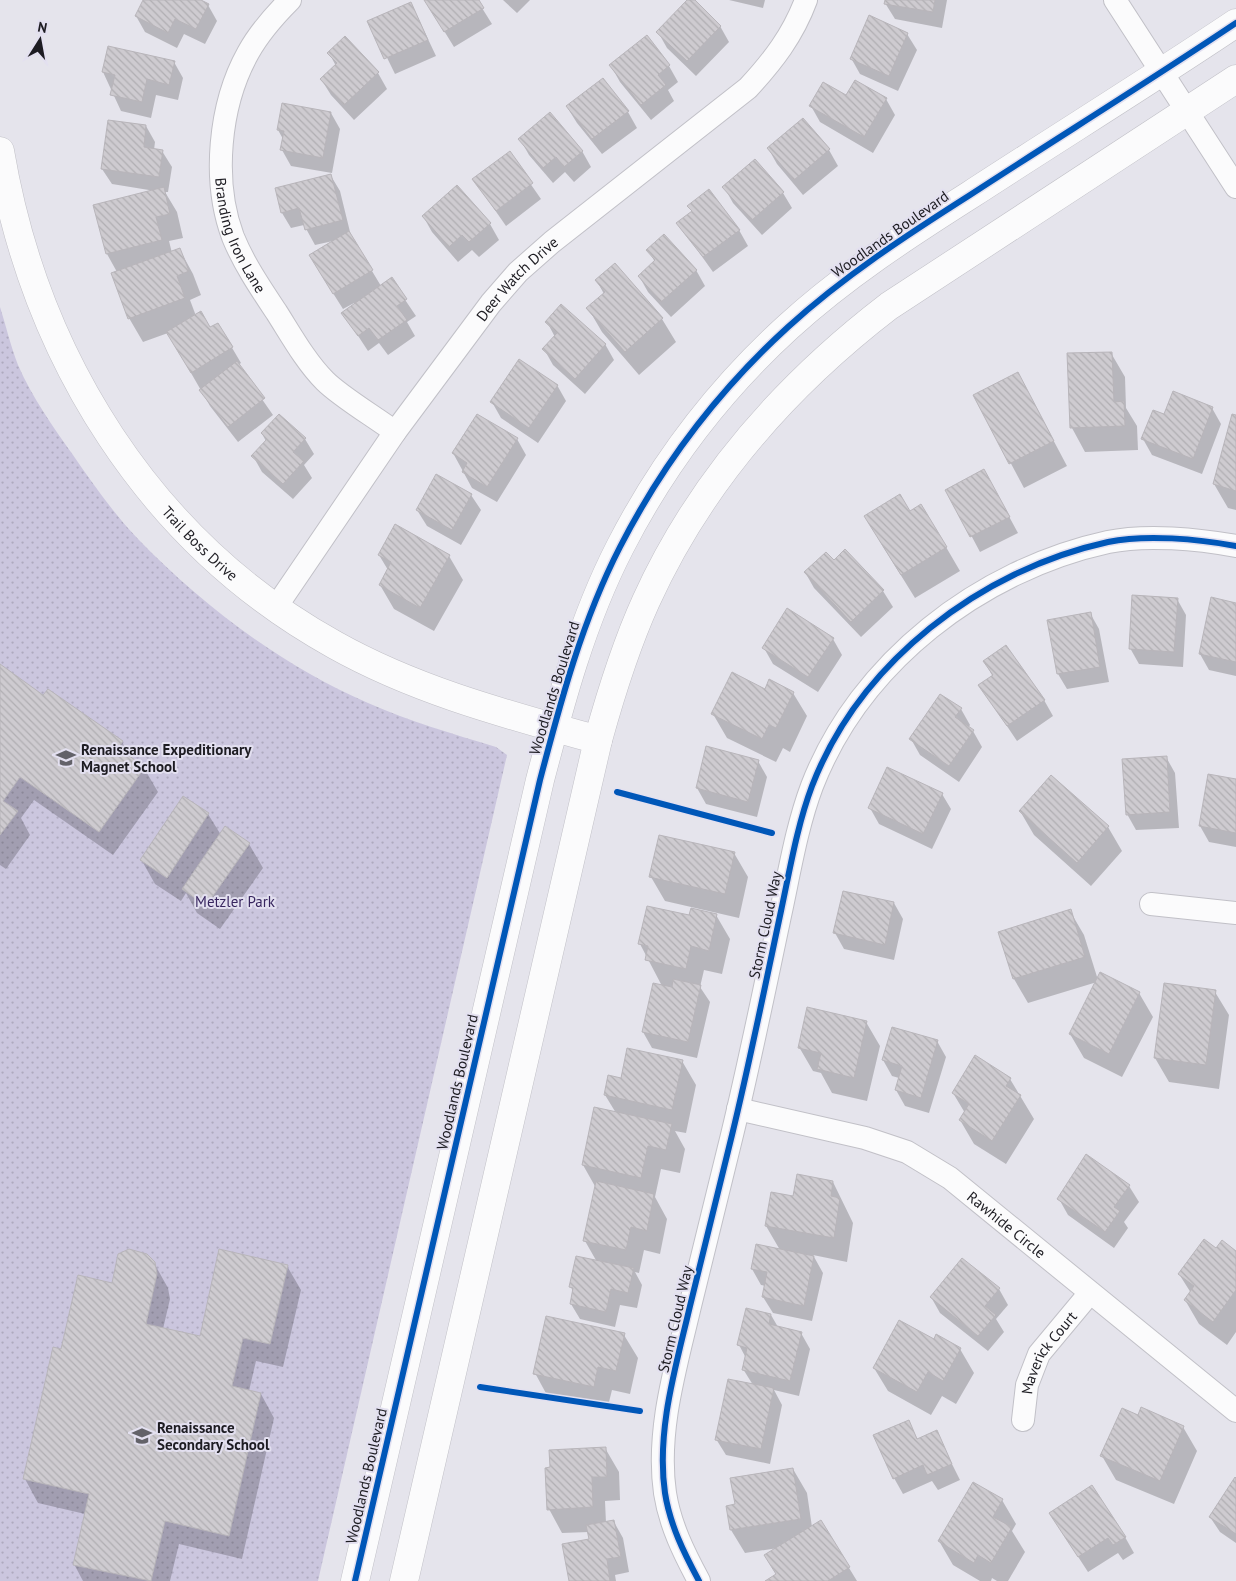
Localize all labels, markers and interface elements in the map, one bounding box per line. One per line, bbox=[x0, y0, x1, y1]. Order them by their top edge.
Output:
north arrow bbox=[15, 15, 65, 65]
text: N bbox=[36, 18, 49, 37]
street label: Branding Iron Lane bbox=[212, 177, 271, 296]
street label: Woodlands Boulevard bbox=[828, 186, 952, 282]
street label: Deer Watch Drive bbox=[472, 232, 561, 324]
street label: Trail Boss Drive bbox=[158, 502, 242, 584]
street label: Woodlands Boulevard bbox=[525, 619, 583, 757]
place label: Renaissance Expeditionary Magnet School bbox=[81, 740, 252, 776]
school or university icon: Renaissance Expeditionary Magnet School bbox=[55, 747, 77, 769]
street label: Storm Cloud Way bbox=[744, 870, 786, 980]
park label: Metzler Park bbox=[195, 892, 276, 911]
street label: Woodlands Boulevard bbox=[432, 1012, 482, 1152]
street label: Rawhide Circle bbox=[964, 1187, 1050, 1262]
street label: Storm Cloud Way bbox=[653, 1264, 697, 1374]
street label: Maverick Court bbox=[1017, 1307, 1080, 1395]
street label: Woodlands Boulevard bbox=[341, 1406, 391, 1546]
place label: Renaissance Secondary School bbox=[157, 1418, 270, 1454]
school or university icon: Renaissance Secondary School bbox=[131, 1425, 153, 1447]

